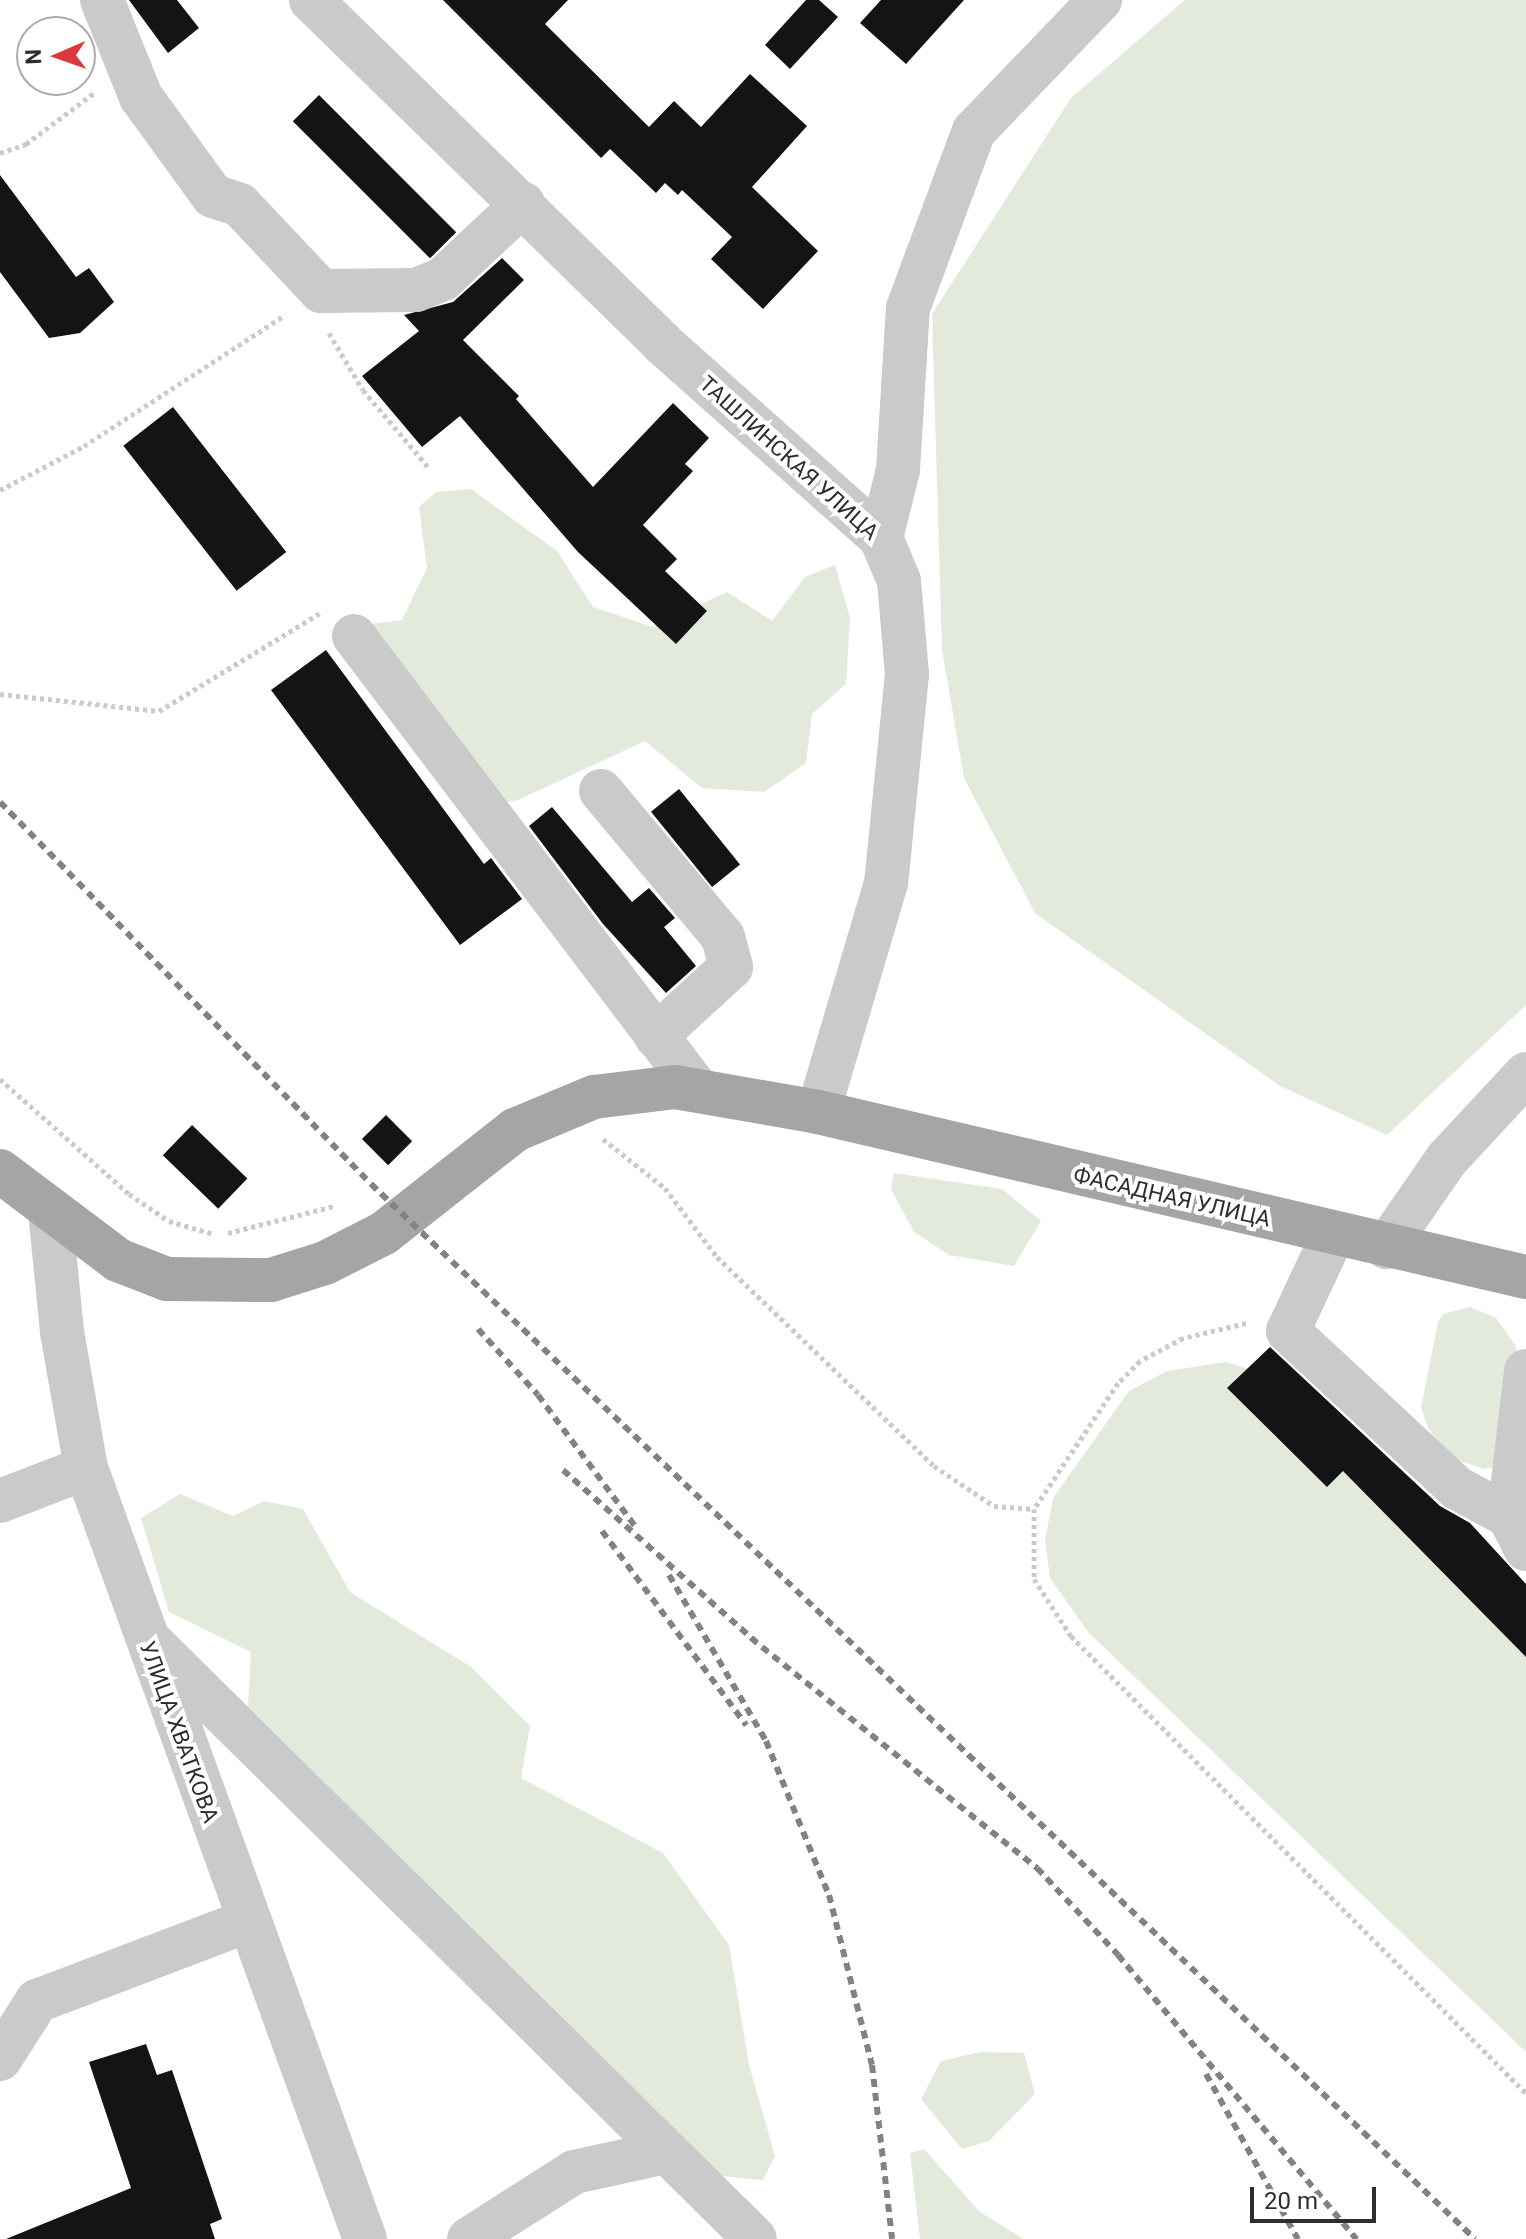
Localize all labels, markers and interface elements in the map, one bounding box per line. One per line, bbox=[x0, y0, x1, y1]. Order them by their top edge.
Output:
north arrow bbox=[16, 16, 96, 96]
text: N bbox=[21, 49, 46, 65]
street label: ТАШЛИНСКАЯ УЛИЦА bbox=[694, 371, 884, 545]
street label: ФАСАДНАЯ УЛИЦА bbox=[1071, 1161, 1273, 1233]
street label: УЛИЦА ХВАТКОВА bbox=[134, 1638, 224, 1826]
scale bar bbox=[1254, 2171, 1380, 2221]
text: 20 m bbox=[1264, 2187, 1318, 2215]

